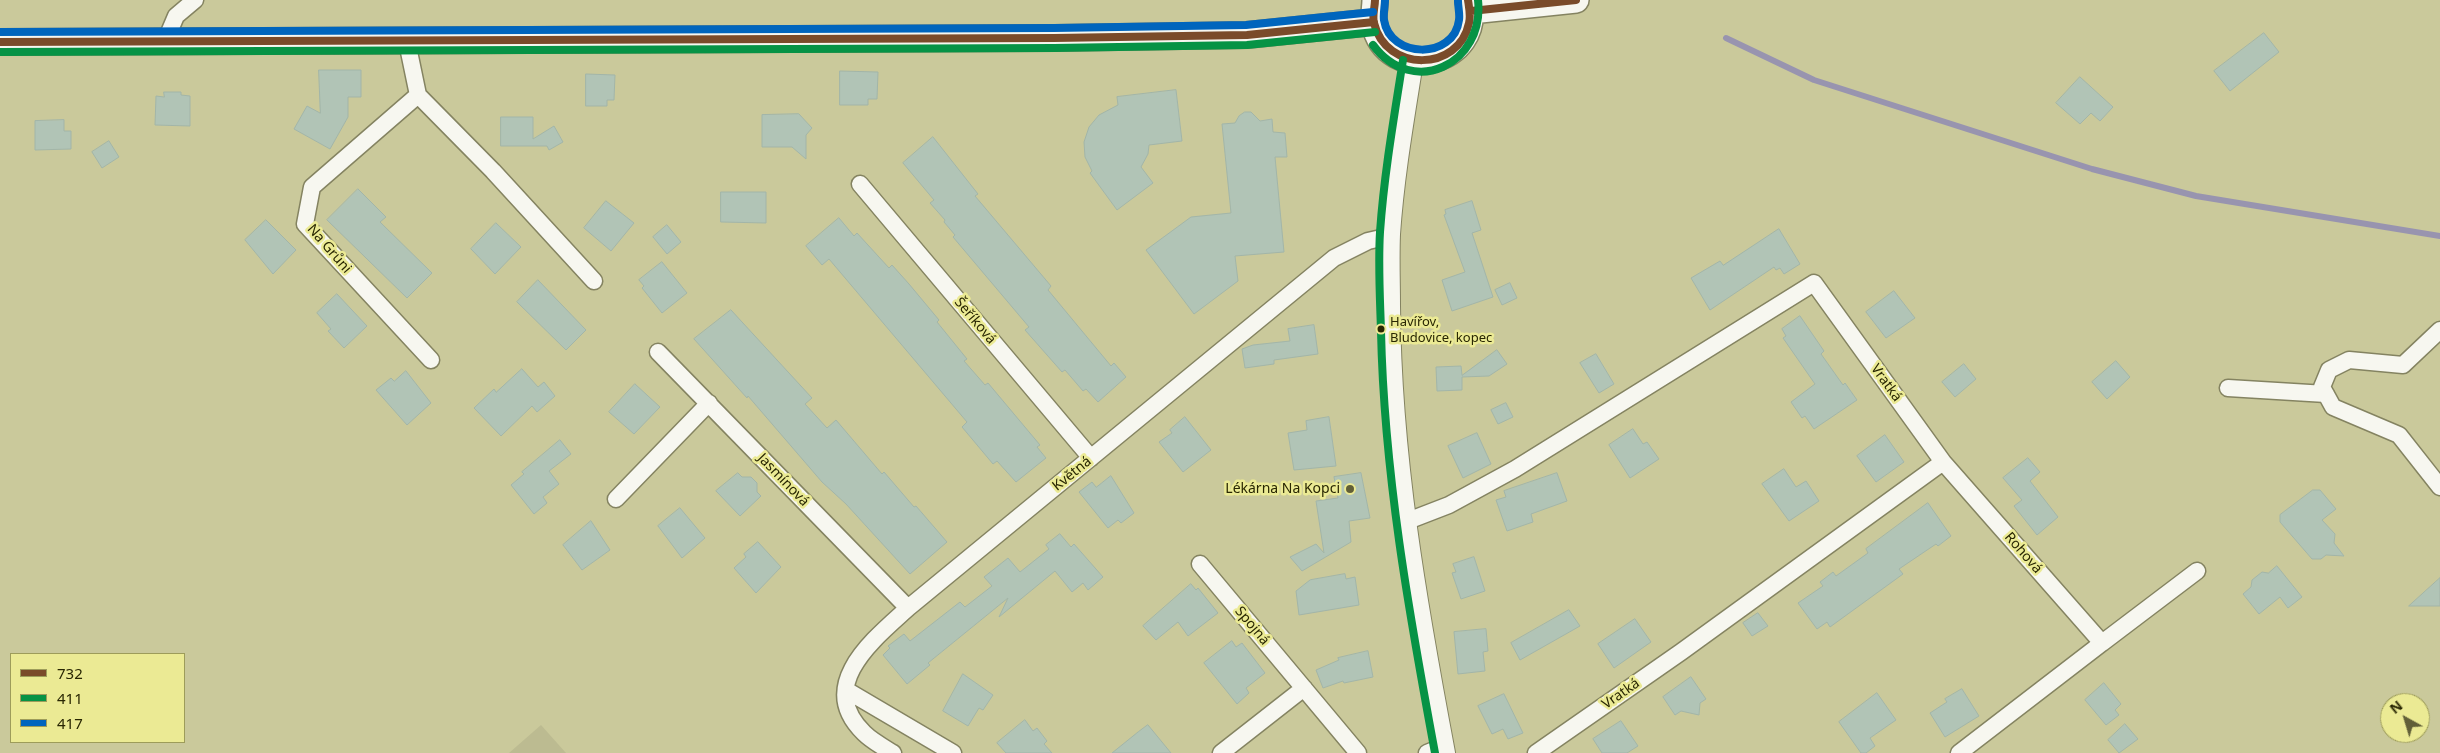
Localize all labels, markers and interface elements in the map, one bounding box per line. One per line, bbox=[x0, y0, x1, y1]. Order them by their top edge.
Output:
street label: Na Grůni bbox=[303, 221, 355, 277]
street label: Šeříková bbox=[951, 294, 999, 348]
place label: Havířov, Bludovice, kopec bbox=[1390, 314, 1492, 345]
marker: Havířov, Bludovice, kopec bbox=[1376, 324, 1386, 334]
street label: Vratká bbox=[1867, 361, 1905, 405]
street label: Jasmínová bbox=[754, 450, 812, 510]
street label: Květná bbox=[1049, 453, 1095, 495]
place label: Lékárna Na Kopci bbox=[1225, 481, 1340, 497]
marker: Lékárna Na Kopci bbox=[1344, 483, 1356, 495]
street label: Rohová bbox=[2001, 529, 2045, 577]
street label: Spojná bbox=[1231, 603, 1273, 649]
legend bbox=[10, 653, 185, 743]
text: 732 bbox=[57, 663, 83, 683]
street label: Vratká bbox=[1599, 675, 1643, 713]
text: 411 bbox=[57, 688, 83, 708]
north arrow bbox=[2380, 693, 2430, 743]
text: N bbox=[2385, 696, 2406, 718]
text: 417 bbox=[57, 713, 83, 733]

